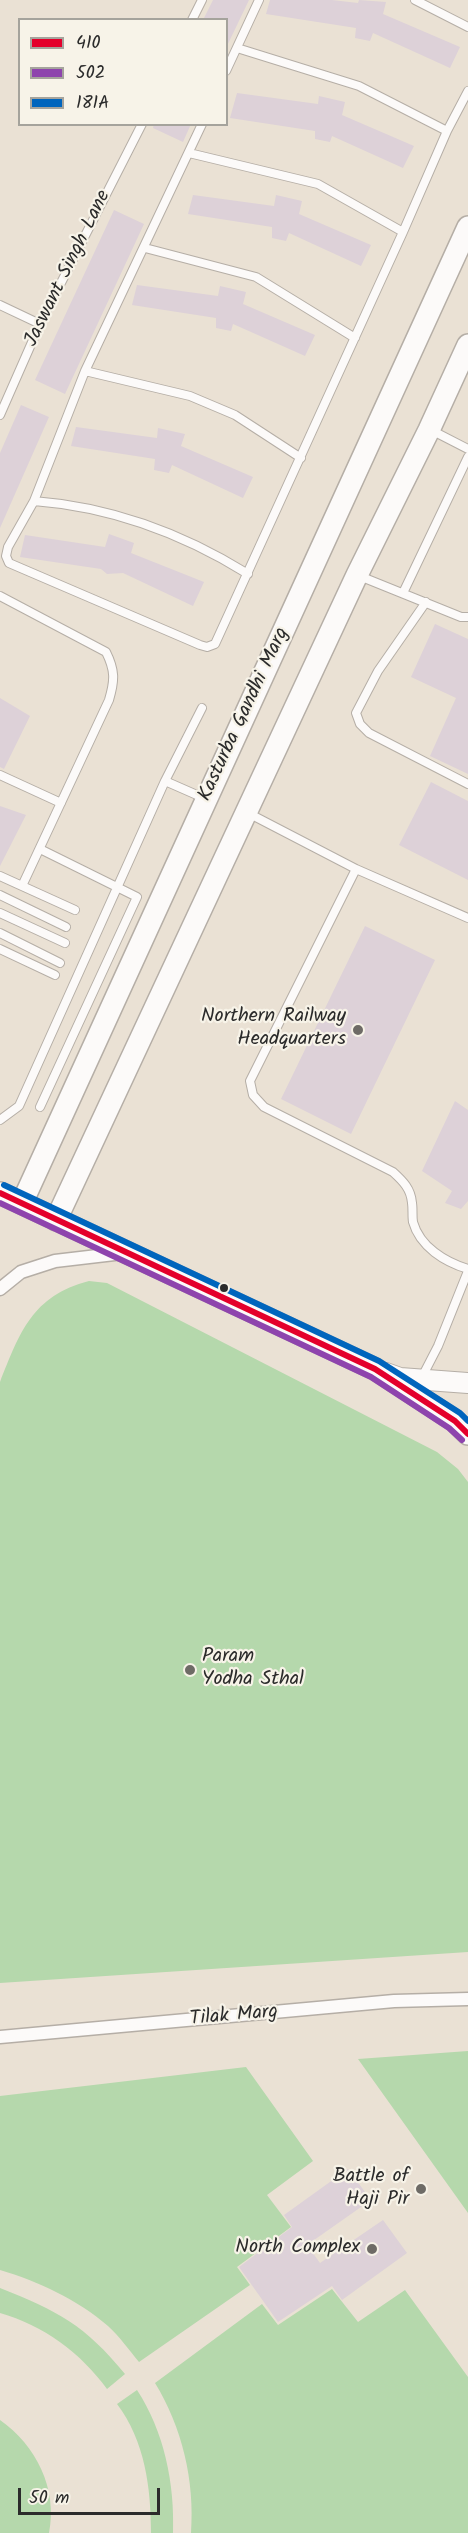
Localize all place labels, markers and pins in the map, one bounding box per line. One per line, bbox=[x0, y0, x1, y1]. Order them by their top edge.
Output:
place label: Northern Railway Headquarters bbox=[201, 1006, 346, 1053]
marker: Northern Railway Headquarters bbox=[351, 1023, 365, 1037]
unlabelled marker bbox=[218, 1282, 230, 1294]
place label: Param Yodha Sthal bbox=[202, 1646, 304, 1693]
marker: Param Yodha Sthal bbox=[183, 1663, 197, 1677]
place label: Battle of Haji Pir bbox=[333, 2166, 409, 2213]
marker: Battle of Haji Pir bbox=[414, 2182, 428, 2196]
place label: North Complex bbox=[235, 2237, 360, 2261]
marker: North Complex bbox=[365, 2242, 379, 2256]

